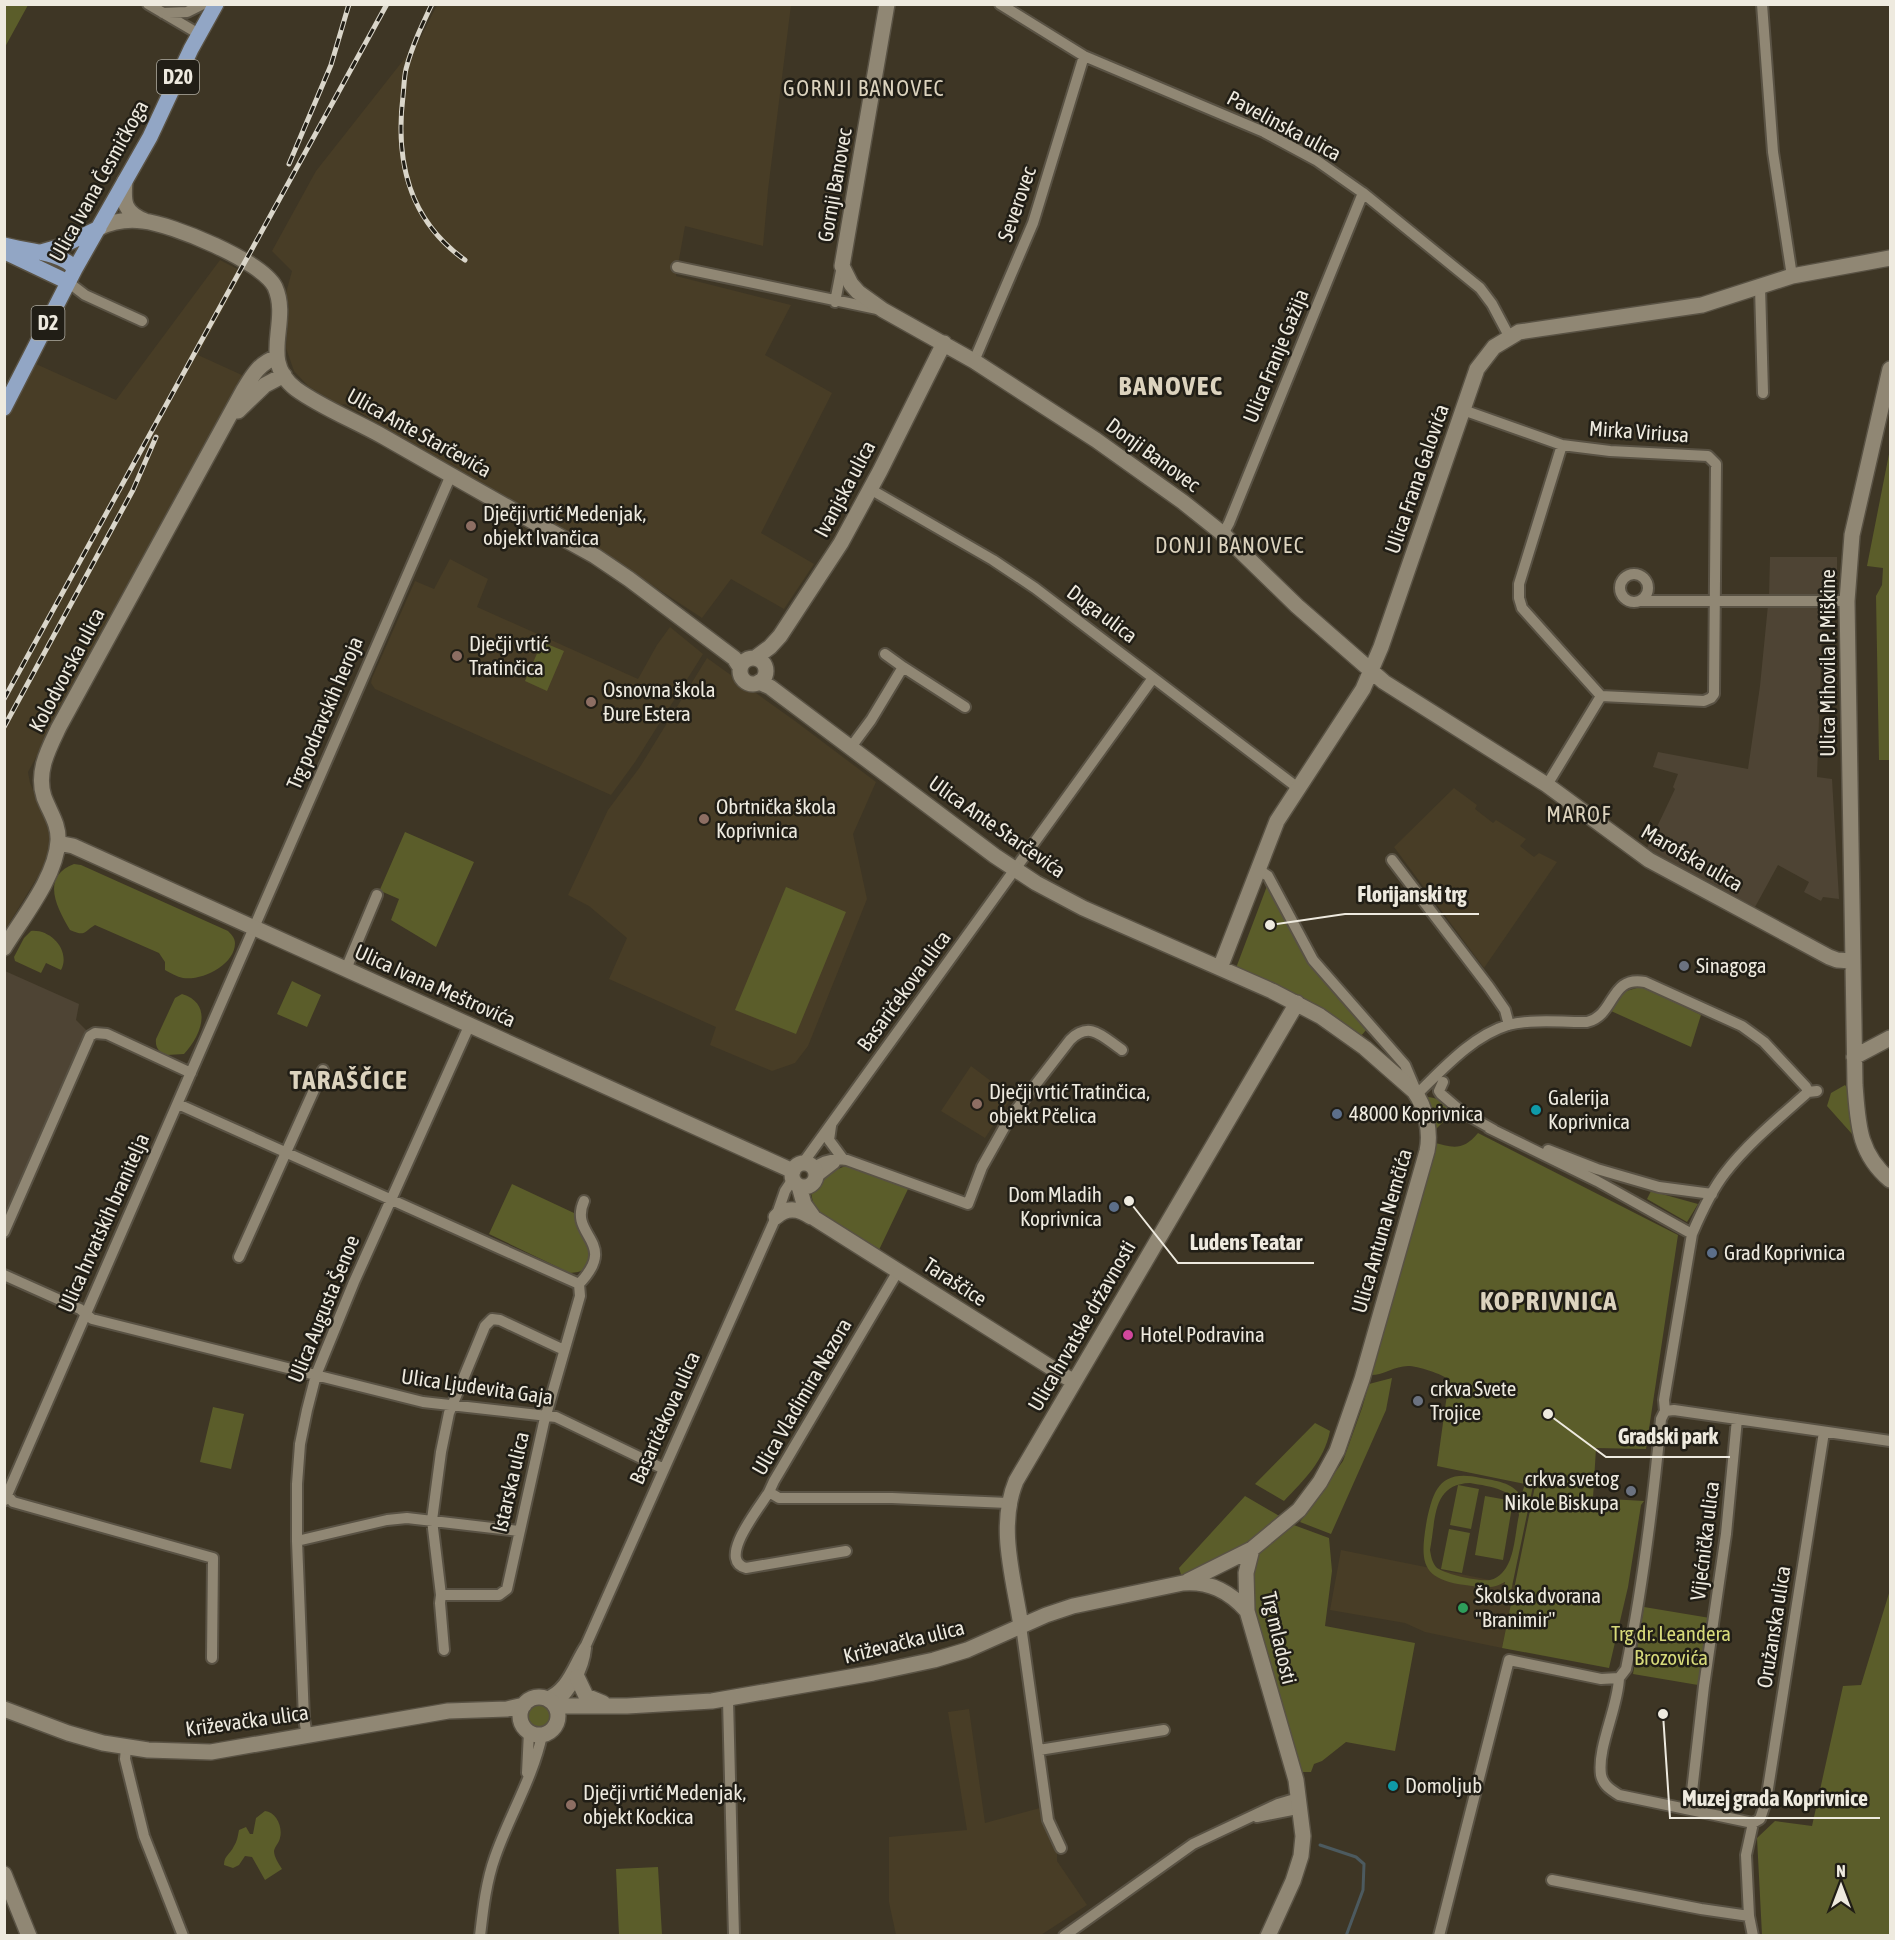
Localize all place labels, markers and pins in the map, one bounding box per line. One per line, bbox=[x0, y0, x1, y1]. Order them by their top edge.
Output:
place label: Dječji vrtić Medenjak, objekt Ivančica bbox=[483, 501, 646, 549]
marker: Dječji vrtić Medenjak, objekt Ivančica bbox=[464, 519, 478, 533]
place label: Dječji vrtić Tratinčica bbox=[469, 631, 549, 679]
marker: Dječji vrtić Tratinčica bbox=[450, 649, 464, 663]
place label: Osnovna škola Đure Estera bbox=[603, 677, 715, 725]
marker: Osnovna škola Đure Estera bbox=[584, 695, 598, 709]
place label: Obrtnička škola Koprivnica bbox=[716, 794, 836, 842]
marker: Obrtnička škola Koprivnica bbox=[697, 812, 711, 826]
callout: Florijanski trg bbox=[1345, 874, 1479, 914]
place label: Sinagoga bbox=[1696, 953, 1766, 977]
marker: Sinagoga bbox=[1677, 959, 1691, 973]
place label: Dječji vrtić Tratinčica, objekt Pčelica bbox=[989, 1079, 1150, 1127]
place label: Galerija Koprivnica bbox=[1548, 1085, 1630, 1133]
marker: Dječji vrtić Tratinčica, objekt Pčelica bbox=[970, 1097, 984, 1111]
place label: 48000 Koprivnica bbox=[1349, 1101, 1483, 1125]
marker: Galerija Koprivnica bbox=[1529, 1103, 1543, 1117]
marker: 48000 Koprivnica bbox=[1330, 1107, 1344, 1121]
place label: Dom Mladih Koprivnica bbox=[1008, 1182, 1102, 1230]
marker: Dom Mladih Koprivnica bbox=[1107, 1200, 1121, 1214]
callout: Ludens Teatar bbox=[1178, 1223, 1314, 1263]
place label: Grad Koprivnica bbox=[1724, 1240, 1845, 1264]
marker: Grad Koprivnica bbox=[1705, 1246, 1719, 1260]
place label: Hotel Podravina bbox=[1140, 1322, 1265, 1346]
marker: Hotel Podravina bbox=[1121, 1328, 1135, 1342]
place label: crkva Svete Trojice bbox=[1430, 1376, 1516, 1424]
marker: crkva Svete Trojice bbox=[1411, 1394, 1425, 1408]
callout: Gradski park bbox=[1606, 1417, 1730, 1457]
place label: crkva svetog Nikole Biskupa bbox=[1504, 1466, 1619, 1514]
marker: crkva svetog Nikole Biskupa bbox=[1624, 1484, 1638, 1498]
place label: Školska dvorana "Branimir" bbox=[1475, 1583, 1601, 1631]
marker: Školska dvorana "Branimir" bbox=[1456, 1601, 1470, 1615]
place label: Domoljub bbox=[1405, 1773, 1482, 1797]
callout: Muzej grada Koprivnice bbox=[1670, 1778, 1880, 1818]
marker: Domoljub bbox=[1386, 1779, 1400, 1793]
place label: Dječji vrtić Medenjak, objekt Kockica bbox=[583, 1780, 746, 1828]
marker: Dječji vrtić Medenjak, objekt Kockica bbox=[564, 1798, 578, 1812]

